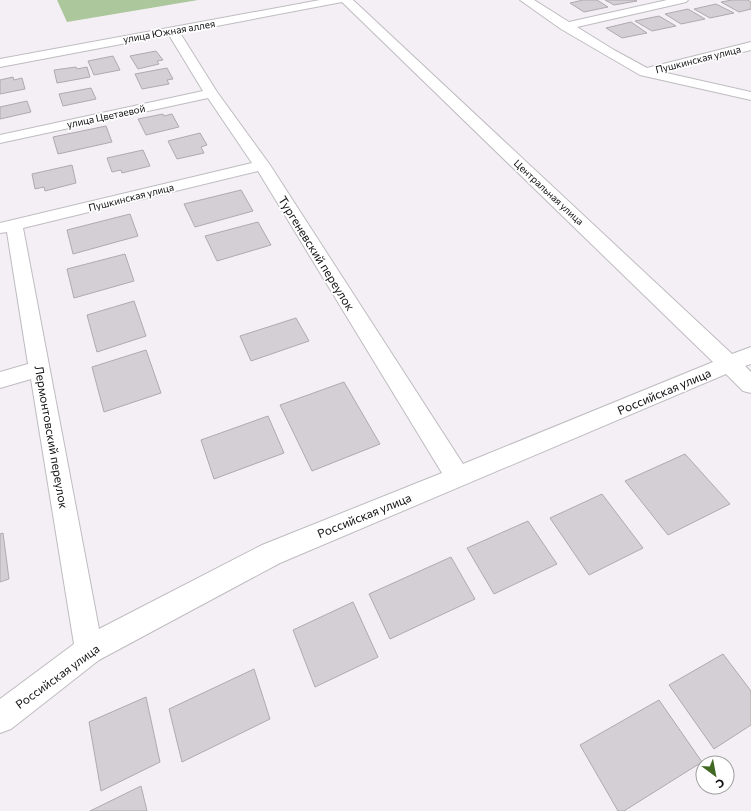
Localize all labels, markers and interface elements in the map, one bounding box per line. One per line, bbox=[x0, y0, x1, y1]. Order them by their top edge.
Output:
street label: улица Южная аллея bbox=[122, 17, 216, 45]
street label: Пушкинская улица bbox=[654, 43, 742, 75]
street label: улица Цветаевой bbox=[66, 102, 146, 130]
street label: Центральная улица bbox=[512, 157, 586, 227]
street label: Пушкинская улица bbox=[87, 181, 175, 213]
street label: Тургеневский переулок bbox=[276, 193, 358, 313]
street label: Лермонтовский переулок bbox=[33, 364, 72, 510]
street label: Российская улица bbox=[615, 365, 713, 417]
street label: Российская улица bbox=[315, 490, 413, 540]
street label: Российская улица bbox=[12, 641, 102, 711]
north arrow bbox=[695, 755, 735, 795]
text: С bbox=[714, 776, 727, 792]

